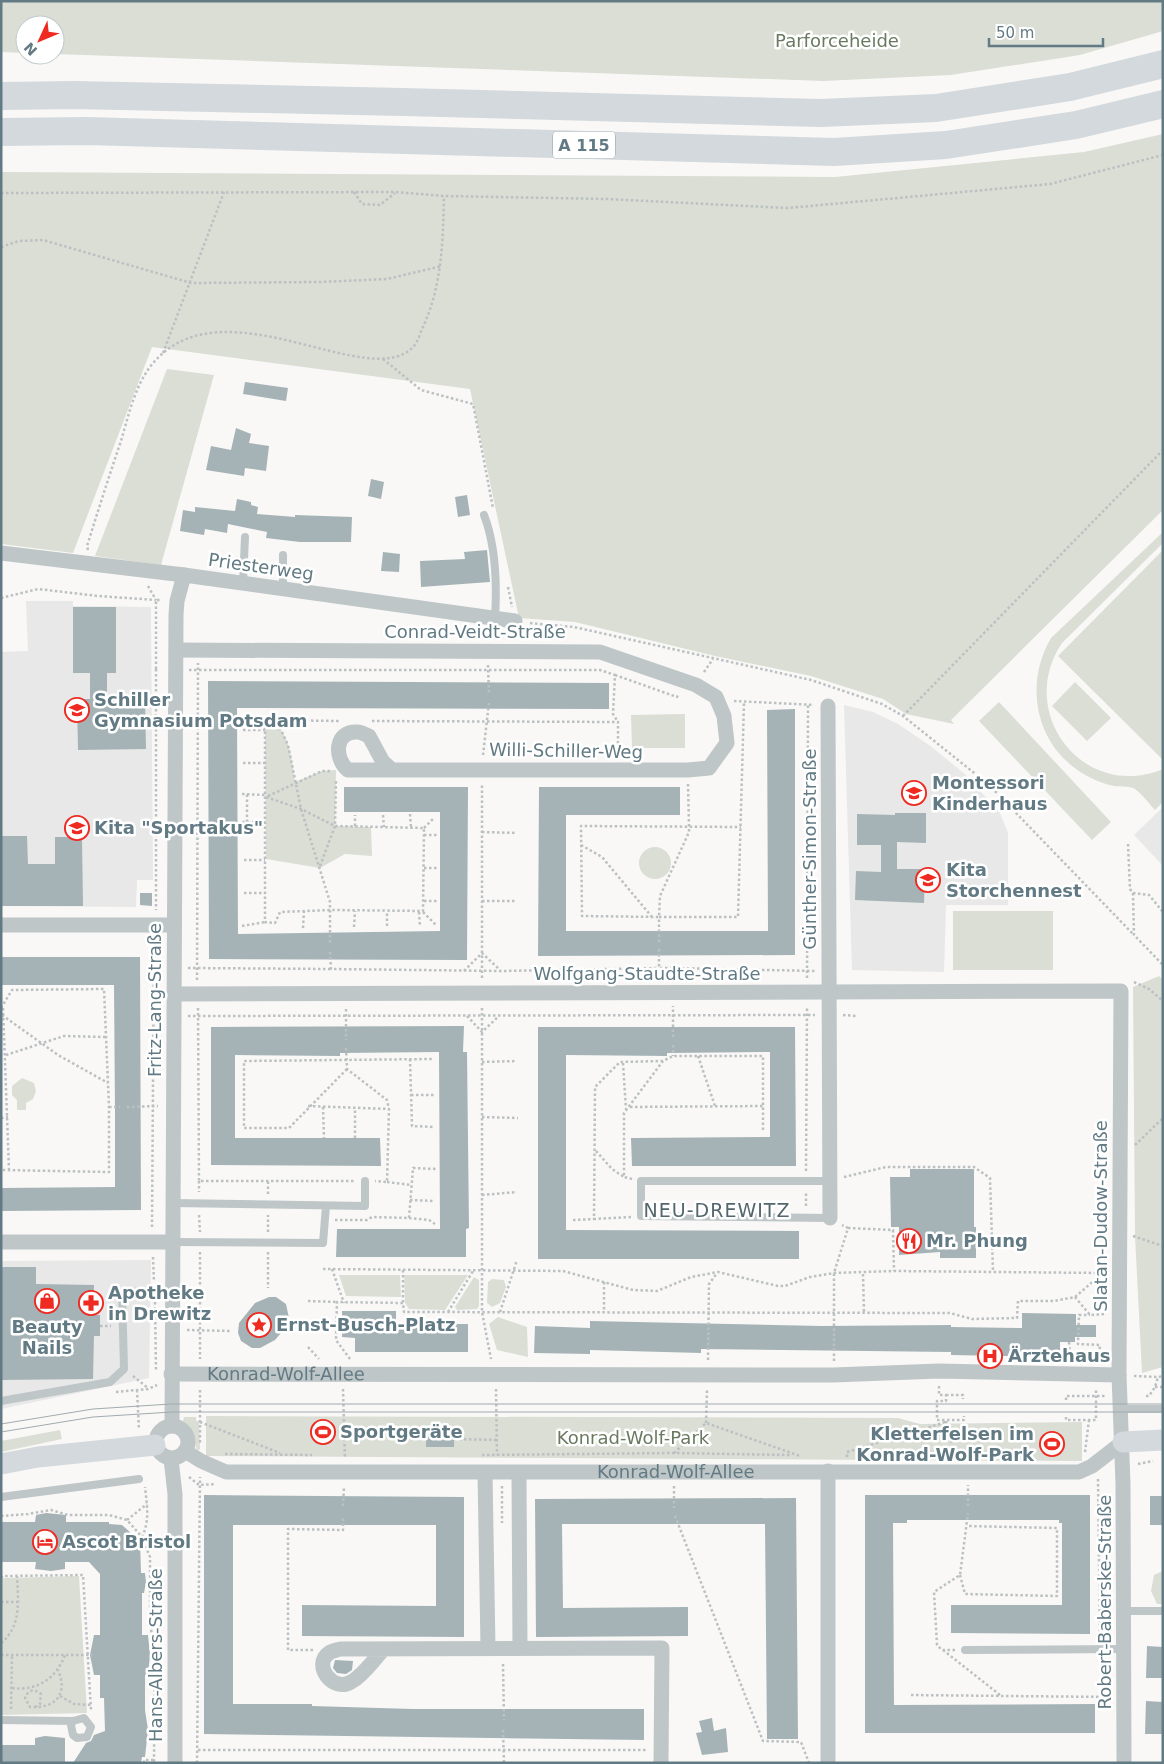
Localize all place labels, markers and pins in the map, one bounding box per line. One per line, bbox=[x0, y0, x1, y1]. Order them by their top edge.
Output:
place label: Schiller Gymnasium Potsdam bbox=[94, 689, 308, 731]
school or university icon: Schiller Gymnasium Potsdam bbox=[64, 697, 90, 723]
place label: Montessori Kinderhaus bbox=[932, 772, 1047, 814]
school or university icon: Montessori Kinderhaus bbox=[901, 780, 927, 806]
school or university icon: Kita "Sportakus" bbox=[64, 815, 90, 841]
place label: Kita "Sportakus" bbox=[94, 817, 263, 838]
place label: Kita Storchennest bbox=[946, 859, 1082, 901]
school or university icon: Kita Storchennest bbox=[915, 867, 941, 893]
restaurant icon: Mr. Phung bbox=[896, 1228, 922, 1254]
place label: Mr. Phung bbox=[926, 1230, 1028, 1251]
place label: Apotheke in Drewitz bbox=[108, 1282, 211, 1324]
shop icon: Beauty Nails bbox=[34, 1288, 60, 1314]
pharmacy icon: Apotheke in Drewitz bbox=[78, 1290, 104, 1316]
place icon: Ernst-Busch-Platz bbox=[246, 1312, 272, 1338]
place label: Ernst-Busch-Platz bbox=[276, 1314, 456, 1335]
place label: Beauty Nails bbox=[11, 1316, 83, 1358]
hospital icon: Ärztehaus bbox=[977, 1343, 1003, 1369]
place label: Ärztehaus bbox=[1008, 1345, 1111, 1366]
sports icon: Sportgeräte bbox=[310, 1419, 336, 1445]
place label: Sportgeräte bbox=[340, 1421, 463, 1442]
place label: Kletterfelsen im Konrad-Wolf-Park bbox=[856, 1423, 1035, 1465]
sports icon: Kletterfelsen im Konrad-Wolf-Park bbox=[1039, 1431, 1065, 1457]
hotel icon: Ascot Bristol bbox=[32, 1529, 58, 1555]
place label: Ascot Bristol bbox=[62, 1531, 191, 1552]

